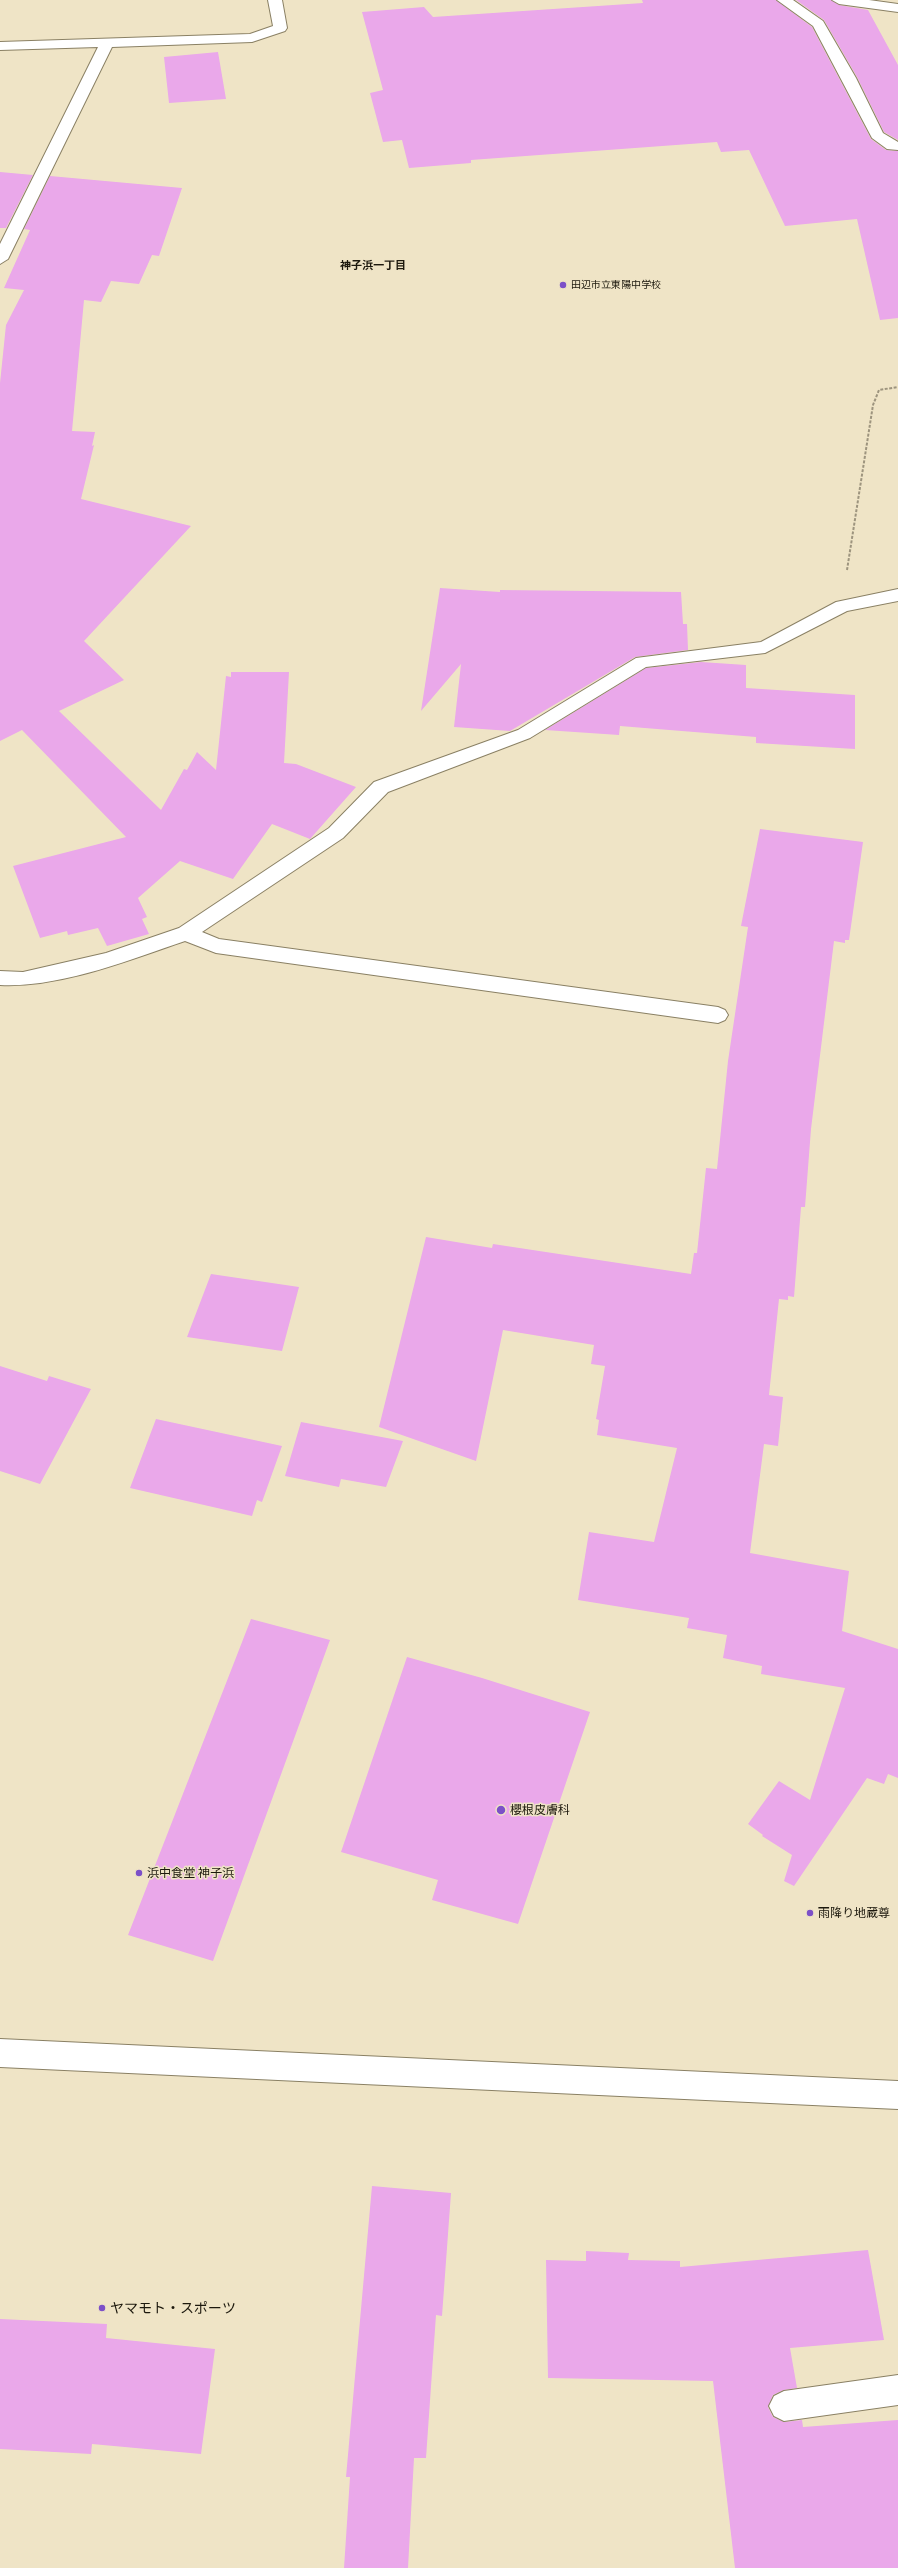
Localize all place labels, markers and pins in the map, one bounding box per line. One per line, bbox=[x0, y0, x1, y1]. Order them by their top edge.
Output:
place label: 田辺市立東陽中学校 bbox=[571, 279, 661, 291]
marker: 田辺市立東陽中学校 bbox=[558, 280, 568, 290]
place label: 櫻根皮膚科 bbox=[510, 1803, 570, 1817]
marker: 櫻根皮膚科 bbox=[495, 1804, 507, 1816]
place label: 浜中食堂 神子浜 bbox=[147, 1866, 234, 1880]
marker: 浜中食堂 神子浜 bbox=[134, 1868, 144, 1878]
place label: 雨降り地蔵尊 bbox=[818, 1906, 890, 1920]
marker: 雨降り地蔵尊 bbox=[805, 1908, 815, 1918]
place label: ヤマモト・スポーツ bbox=[110, 2300, 236, 2316]
marker: ヤマモト・スポーツ bbox=[97, 2303, 107, 2313]

